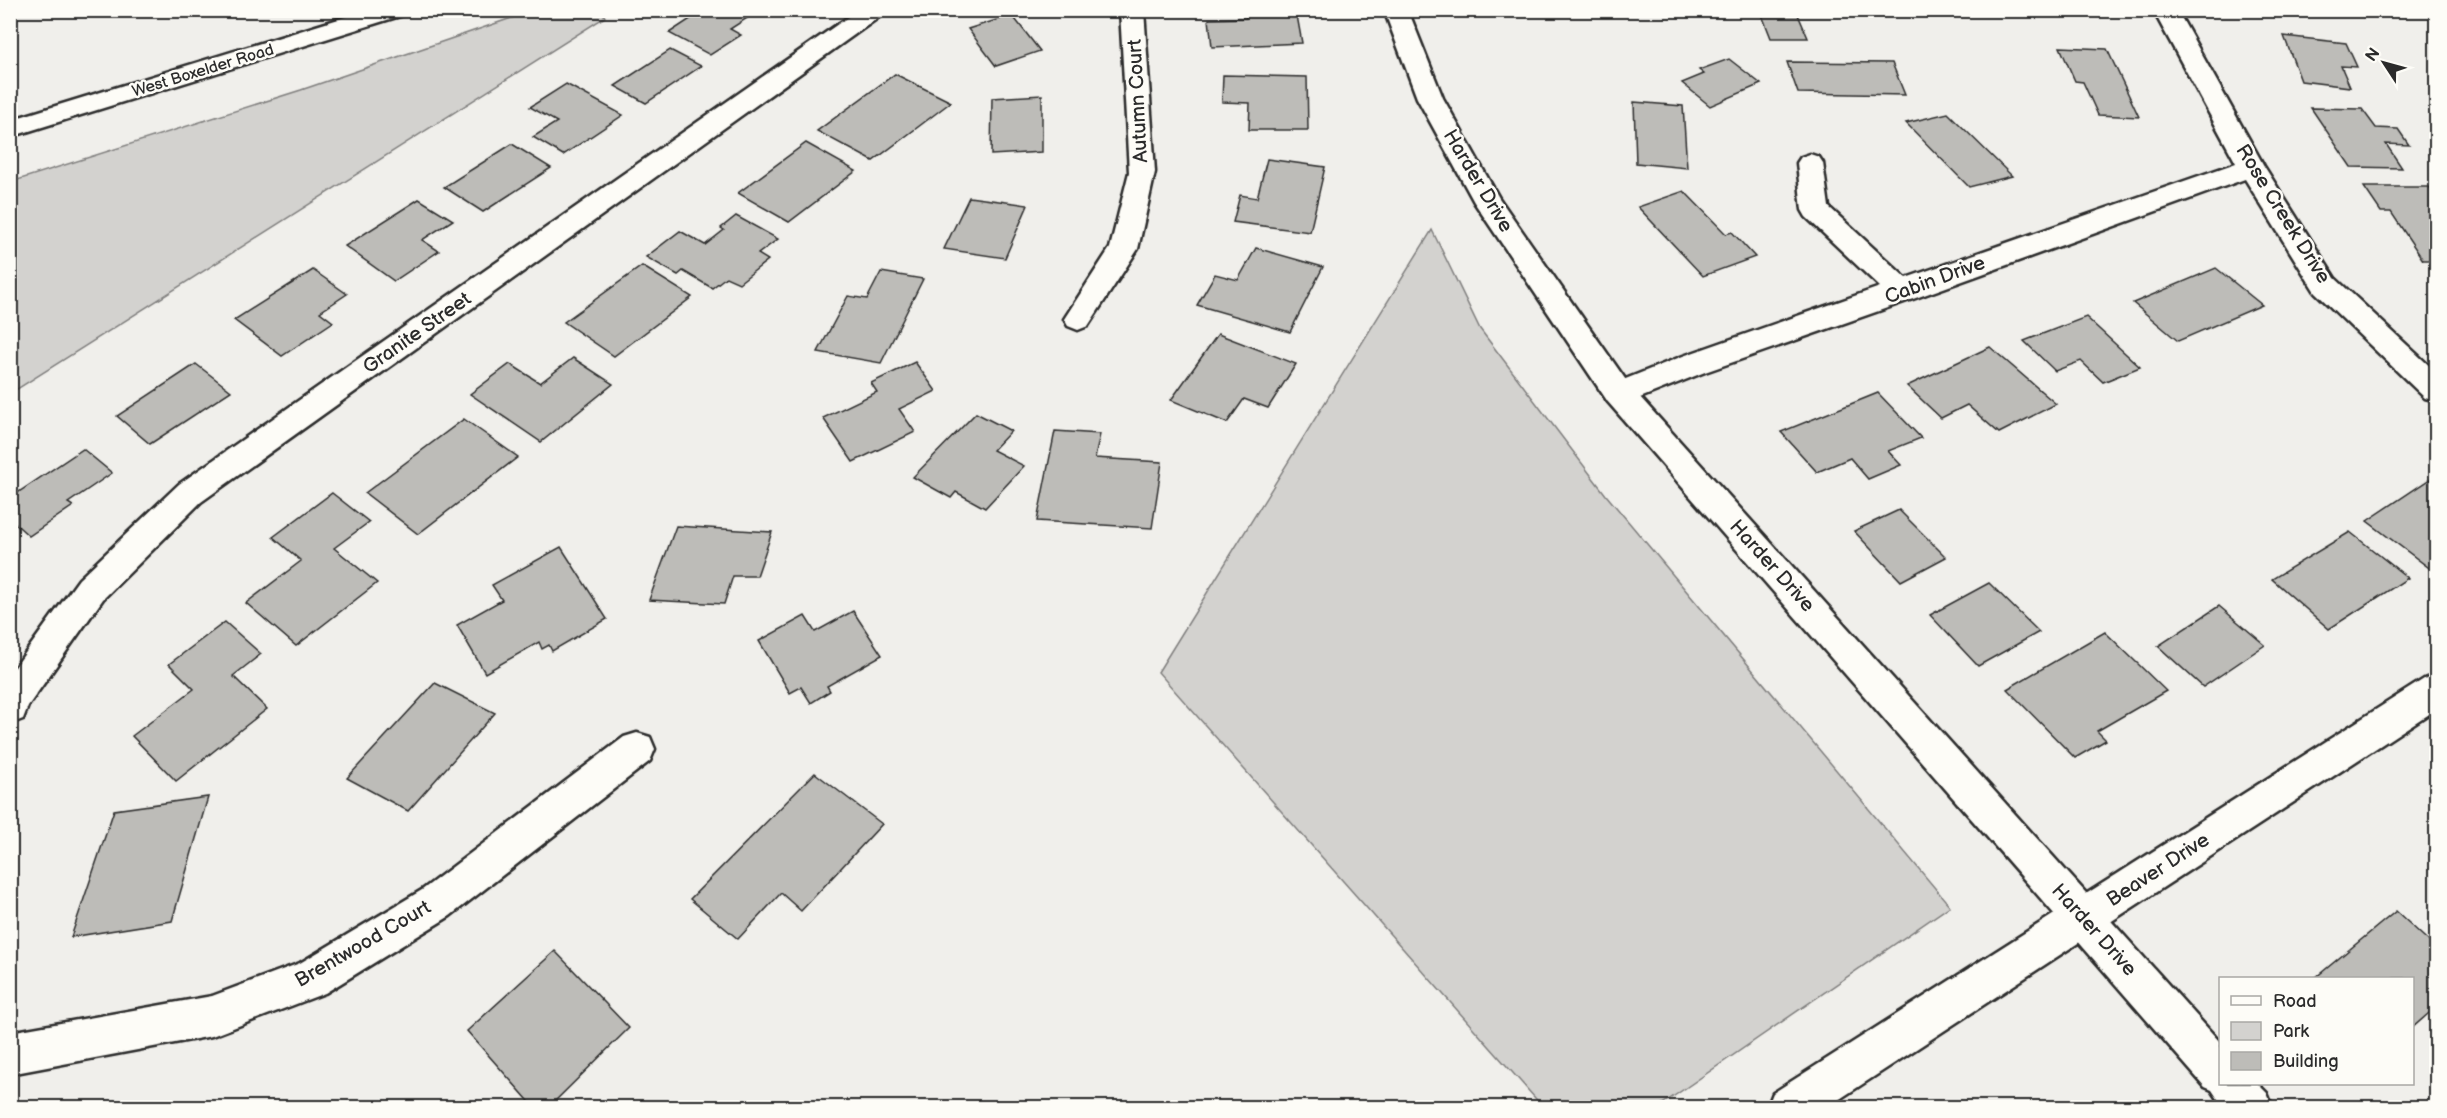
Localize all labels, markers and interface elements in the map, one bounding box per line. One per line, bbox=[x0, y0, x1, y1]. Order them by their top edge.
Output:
north arrow bbox=[2354, 33, 2414, 93]
street label: Autumn Court bbox=[1123, 39, 1153, 163]
street label: West Boxelder Road bbox=[130, 40, 276, 102]
text: N bbox=[2362, 45, 2384, 66]
street label: Harder Drive bbox=[1438, 125, 1518, 237]
street label: Rose Creek Drive bbox=[2231, 140, 2336, 288]
street label: Cabin Drive bbox=[1881, 251, 1989, 309]
street label: Granite Street bbox=[358, 287, 476, 379]
street label: Harder Drive bbox=[1724, 515, 1820, 617]
street label: Beaver Drive bbox=[2102, 828, 2214, 912]
street label: Harder Drive bbox=[2046, 879, 2142, 981]
street label: Brentwood Court bbox=[291, 895, 435, 993]
legend bbox=[2219, 977, 2414, 1085]
text: Road bbox=[2273, 991, 2317, 1012]
text: Park bbox=[2273, 1021, 2309, 1042]
text: Building bbox=[2273, 1051, 2339, 1072]

